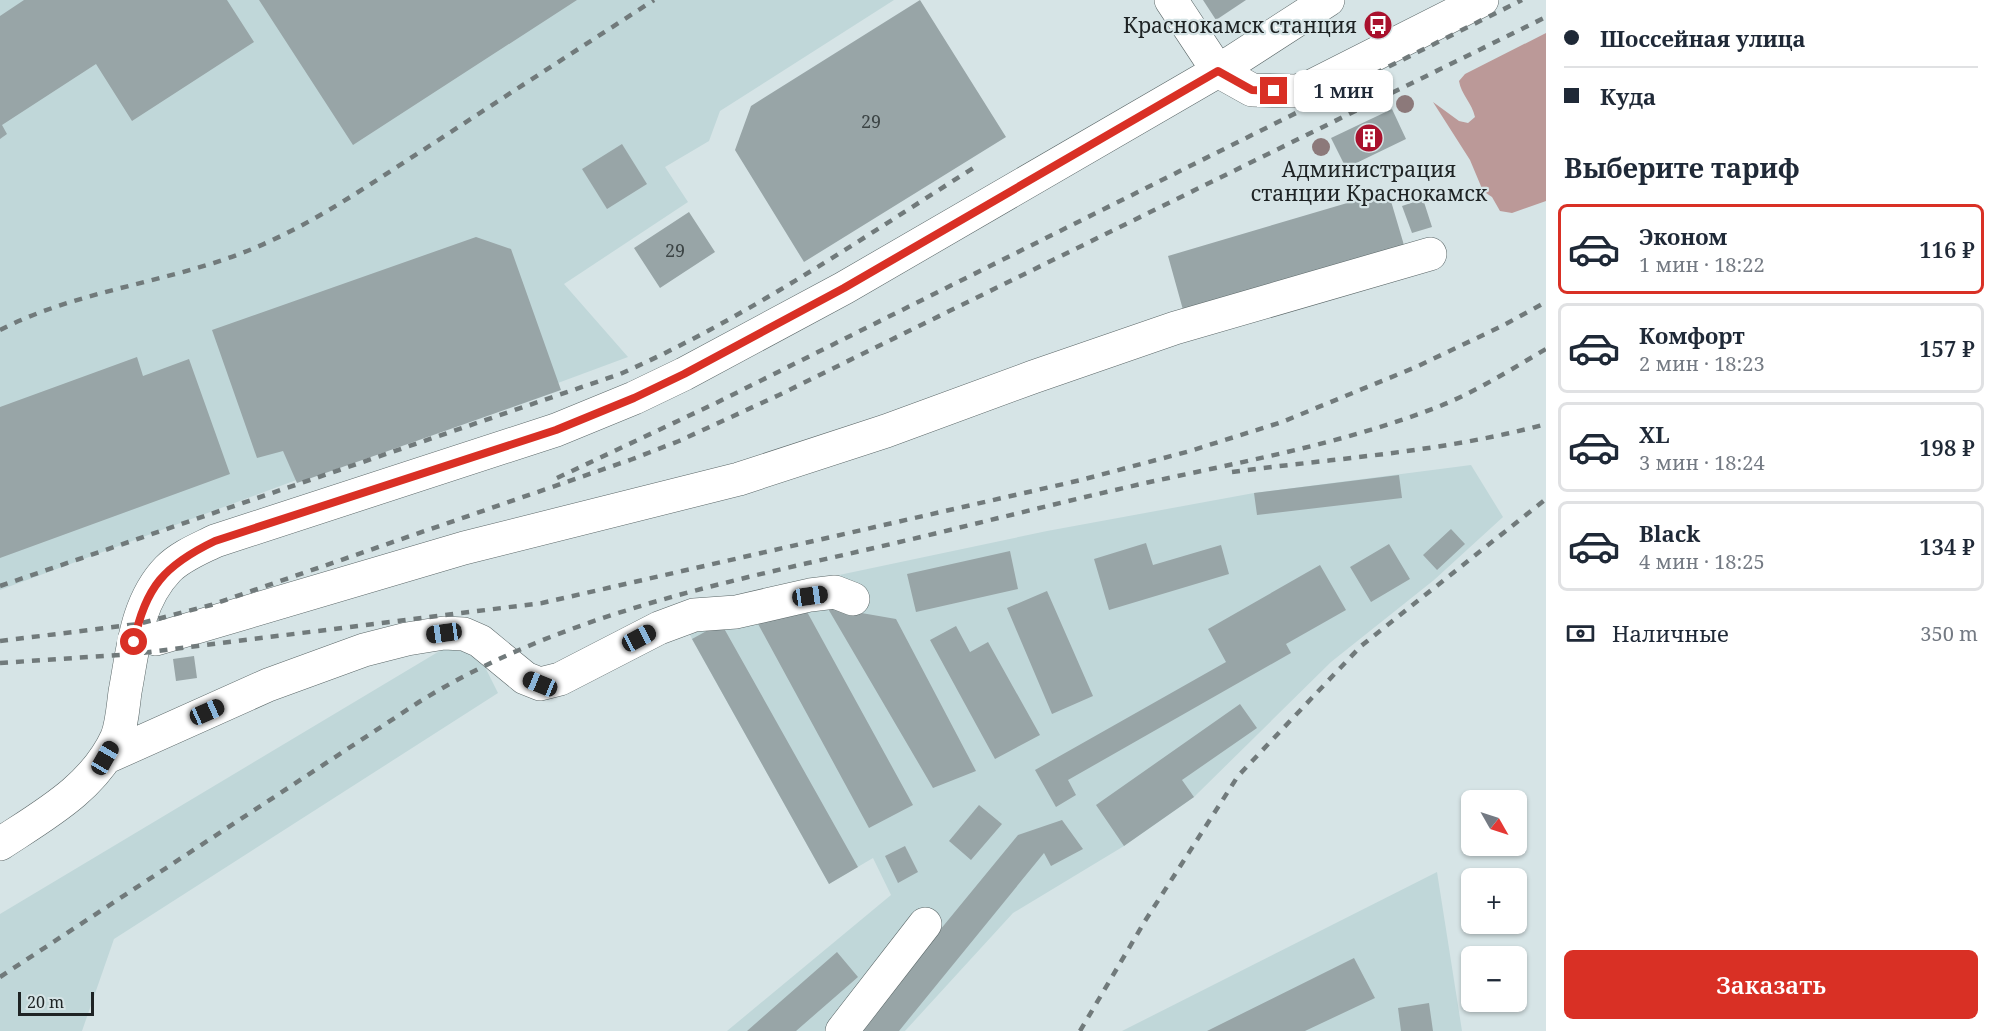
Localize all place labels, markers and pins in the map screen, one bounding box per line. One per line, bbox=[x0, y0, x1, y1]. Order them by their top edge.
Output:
bus stop icon: Краснокамск станция bbox=[1362, 9, 1394, 41]
place label: Краснокамск станция bbox=[1123, 11, 1357, 39]
building icon: Администрация станции Краснокамск bbox=[1353, 122, 1385, 154]
place label: Администрация станции Краснокамск bbox=[1251, 155, 1488, 207]

